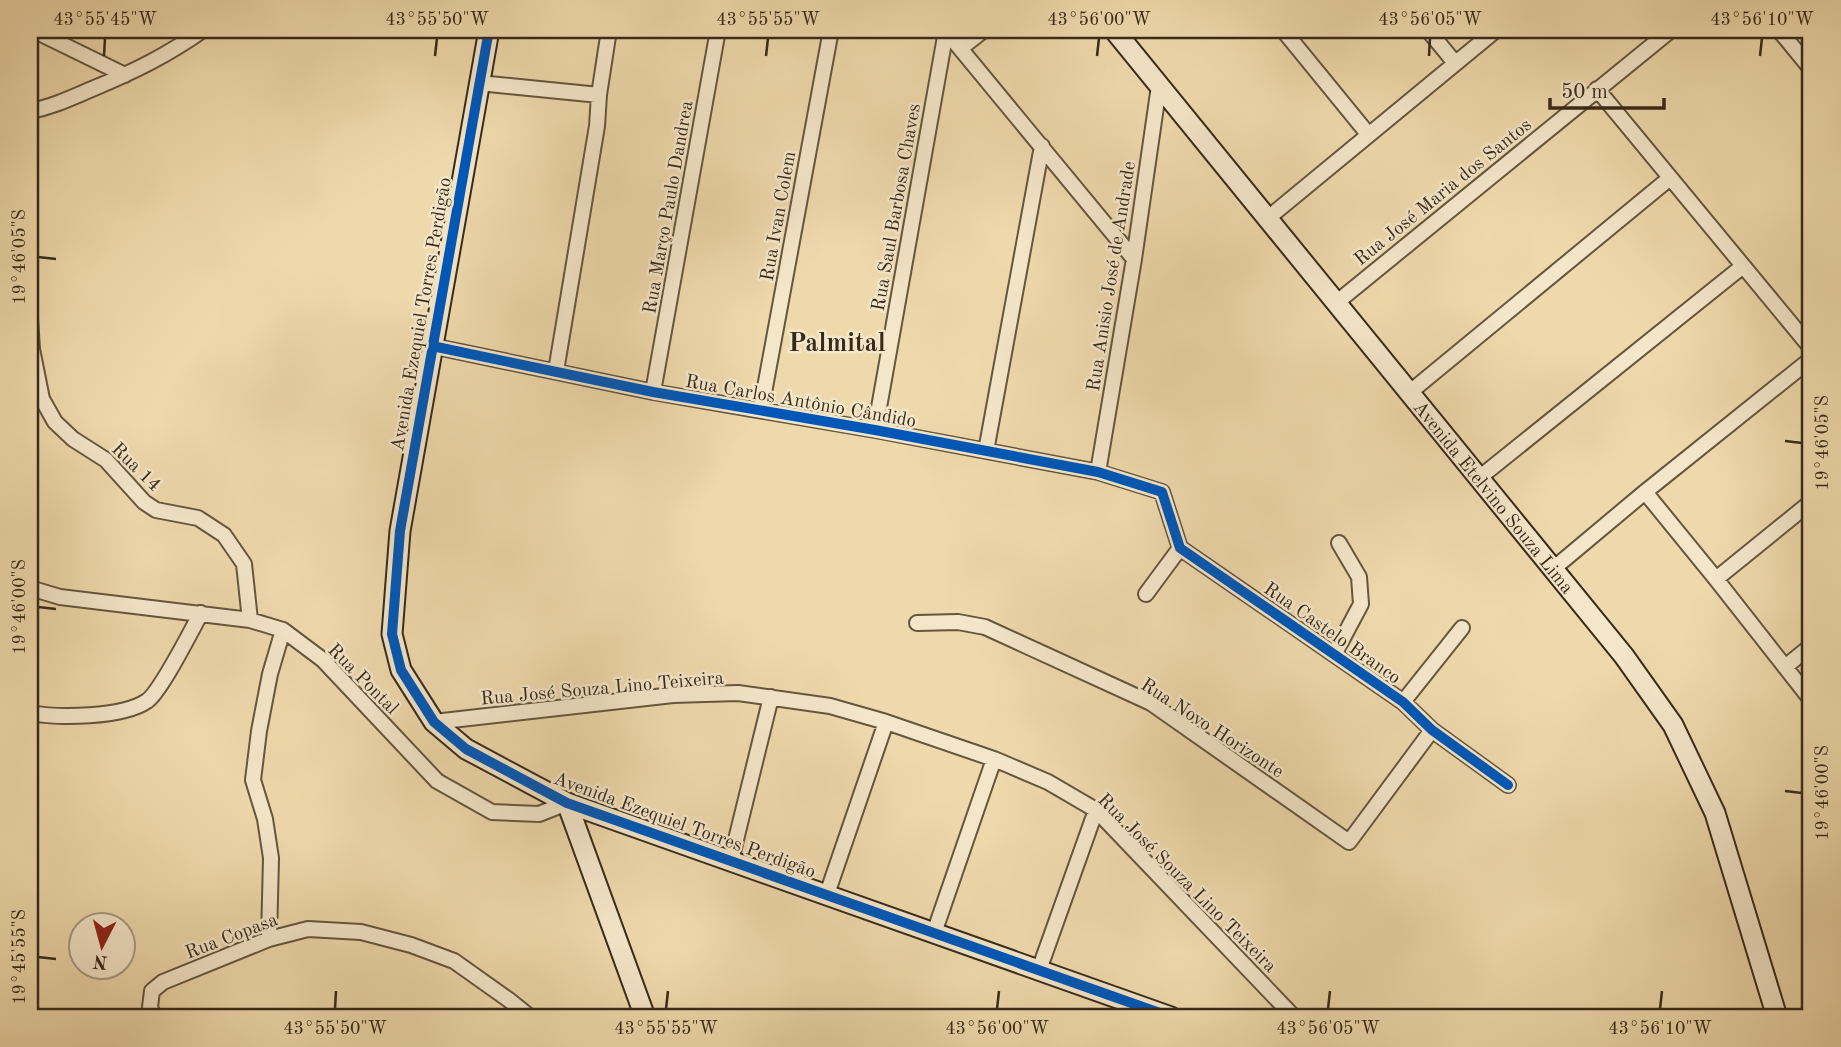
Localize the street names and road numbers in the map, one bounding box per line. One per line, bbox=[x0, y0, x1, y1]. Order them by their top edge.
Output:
street label: Rua Março Paulo Dandrea bbox=[641, 99, 698, 316]
street label: Rua Saul Barbosa Chaves bbox=[870, 102, 925, 313]
street label: Rua José Maria dos Santos bbox=[1351, 116, 1536, 270]
street label: Rua Ivan Colem bbox=[759, 150, 800, 283]
street label: Rua Anisio José de Andrade bbox=[1085, 160, 1140, 393]
street label: Avenida Ezequiel Torres Perdigão bbox=[389, 176, 456, 453]
street label: Rua Carlos Antônio Cândido bbox=[684, 373, 918, 432]
street label: Avenida Etelvino Souza Lima bbox=[1408, 398, 1576, 599]
street label: Rua 14 bbox=[107, 440, 164, 496]
street label: Rua Castelo Branco bbox=[1260, 580, 1404, 688]
street label: Rua Pontal bbox=[323, 641, 401, 719]
street label: Rua José Souza Lino Teixeira bbox=[480, 669, 725, 710]
street label: Rua Novo Horizonte bbox=[1137, 676, 1287, 782]
street label: Avenida Ezequiel Torres Perdigão bbox=[550, 770, 818, 883]
street label: Rua José Souza Lino Teixeira bbox=[1093, 791, 1280, 977]
street label: Rua Copasa bbox=[183, 911, 281, 964]

